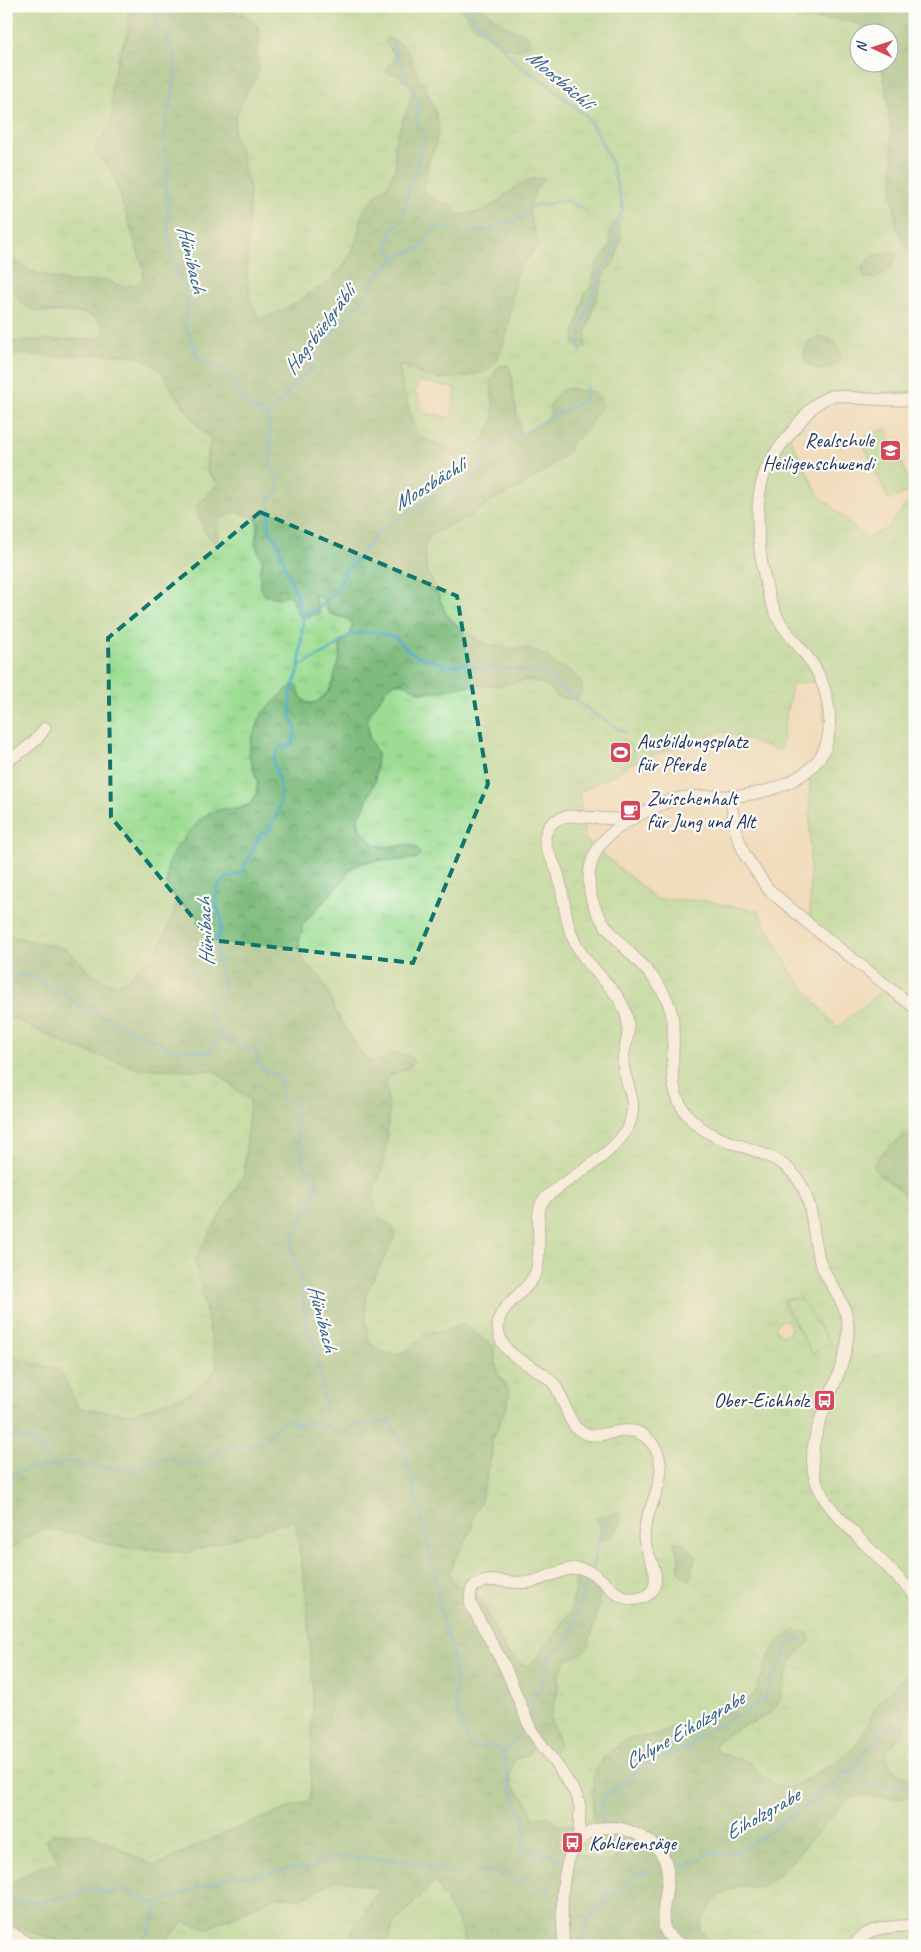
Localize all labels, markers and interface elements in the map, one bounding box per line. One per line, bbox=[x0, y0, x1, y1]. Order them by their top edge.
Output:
north arrow bbox=[848, 22, 898, 72]
text: N bbox=[853, 40, 870, 52]
water label: Moosbächli bbox=[521, 43, 603, 118]
water label: Hünibach bbox=[172, 223, 213, 297]
water label: Hagsbüelgräbli bbox=[277, 277, 364, 379]
place label: Realschule Heiligenschwendi bbox=[762, 428, 876, 476]
school or university icon: Realschule Heiligenschwendi bbox=[878, 439, 902, 463]
water label: Moosbächli bbox=[388, 449, 474, 516]
place label: Ausbildungsplatz für Pferde bbox=[637, 729, 749, 777]
sports icon: Ausbildungsplatz für Pferde bbox=[609, 741, 633, 765]
place label: Zwischenhalt für Jung und Alt bbox=[647, 786, 758, 834]
cafe icon: Zwischenhalt für Jung und Alt bbox=[619, 798, 643, 822]
water label: Hünibach bbox=[190, 895, 220, 967]
water label: Hünibach bbox=[302, 1282, 344, 1356]
place label: Ober-Eichholz bbox=[714, 1388, 811, 1413]
bus stop icon: Ober-Eichholz bbox=[813, 1388, 837, 1412]
water label: Chlyne Eiholzgrabe bbox=[619, 1684, 751, 1775]
water label: Eiholzgrabe bbox=[720, 1781, 807, 1846]
bus stop icon: Kohlerensäge bbox=[561, 1831, 585, 1855]
place label: Kohlerensäge bbox=[589, 1831, 678, 1856]

